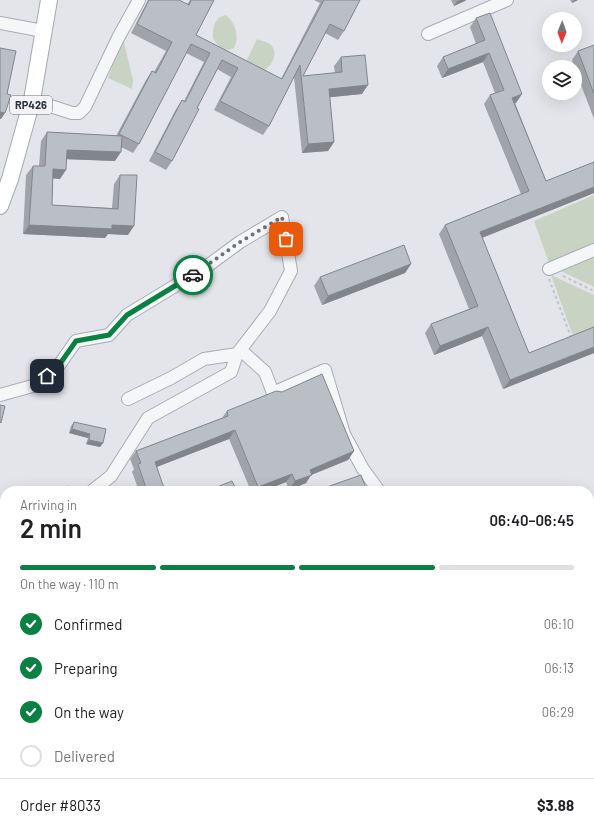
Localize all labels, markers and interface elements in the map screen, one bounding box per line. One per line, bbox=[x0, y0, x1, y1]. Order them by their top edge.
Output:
north arrow bbox=[542, 12, 582, 52]
map controls bbox=[542, 12, 582, 100]
button: layers bbox=[542, 60, 582, 100]
road number: RP426 bbox=[10, 96, 52, 114]
pin bbox=[269, 222, 303, 256]
icon: bag bbox=[275, 228, 297, 250]
courier bbox=[173, 255, 213, 295]
icon: car bbox=[182, 264, 204, 286]
pin bbox=[30, 359, 64, 393]
icon: home bbox=[36, 365, 58, 387]
text: Arriving in bbox=[20, 497, 77, 513]
text: 06:40–06:45 bbox=[489, 511, 574, 529]
text: 2 min bbox=[20, 512, 82, 543]
text: On the way · 110 m bbox=[20, 576, 118, 592]
icon: check bbox=[20, 613, 42, 635]
text: Confirmed bbox=[54, 615, 122, 633]
text: 06:10 bbox=[544, 616, 574, 632]
icon: check bbox=[20, 657, 42, 679]
text: Preparing bbox=[54, 659, 118, 677]
text: 06:13 bbox=[544, 660, 574, 676]
icon: check bbox=[20, 701, 42, 723]
text: On the way bbox=[54, 703, 124, 721]
text: 06:29 bbox=[542, 704, 574, 720]
text: Delivered bbox=[54, 747, 115, 765]
text: Order #8033 bbox=[20, 796, 101, 814]
text: $3.88 bbox=[537, 796, 574, 814]

